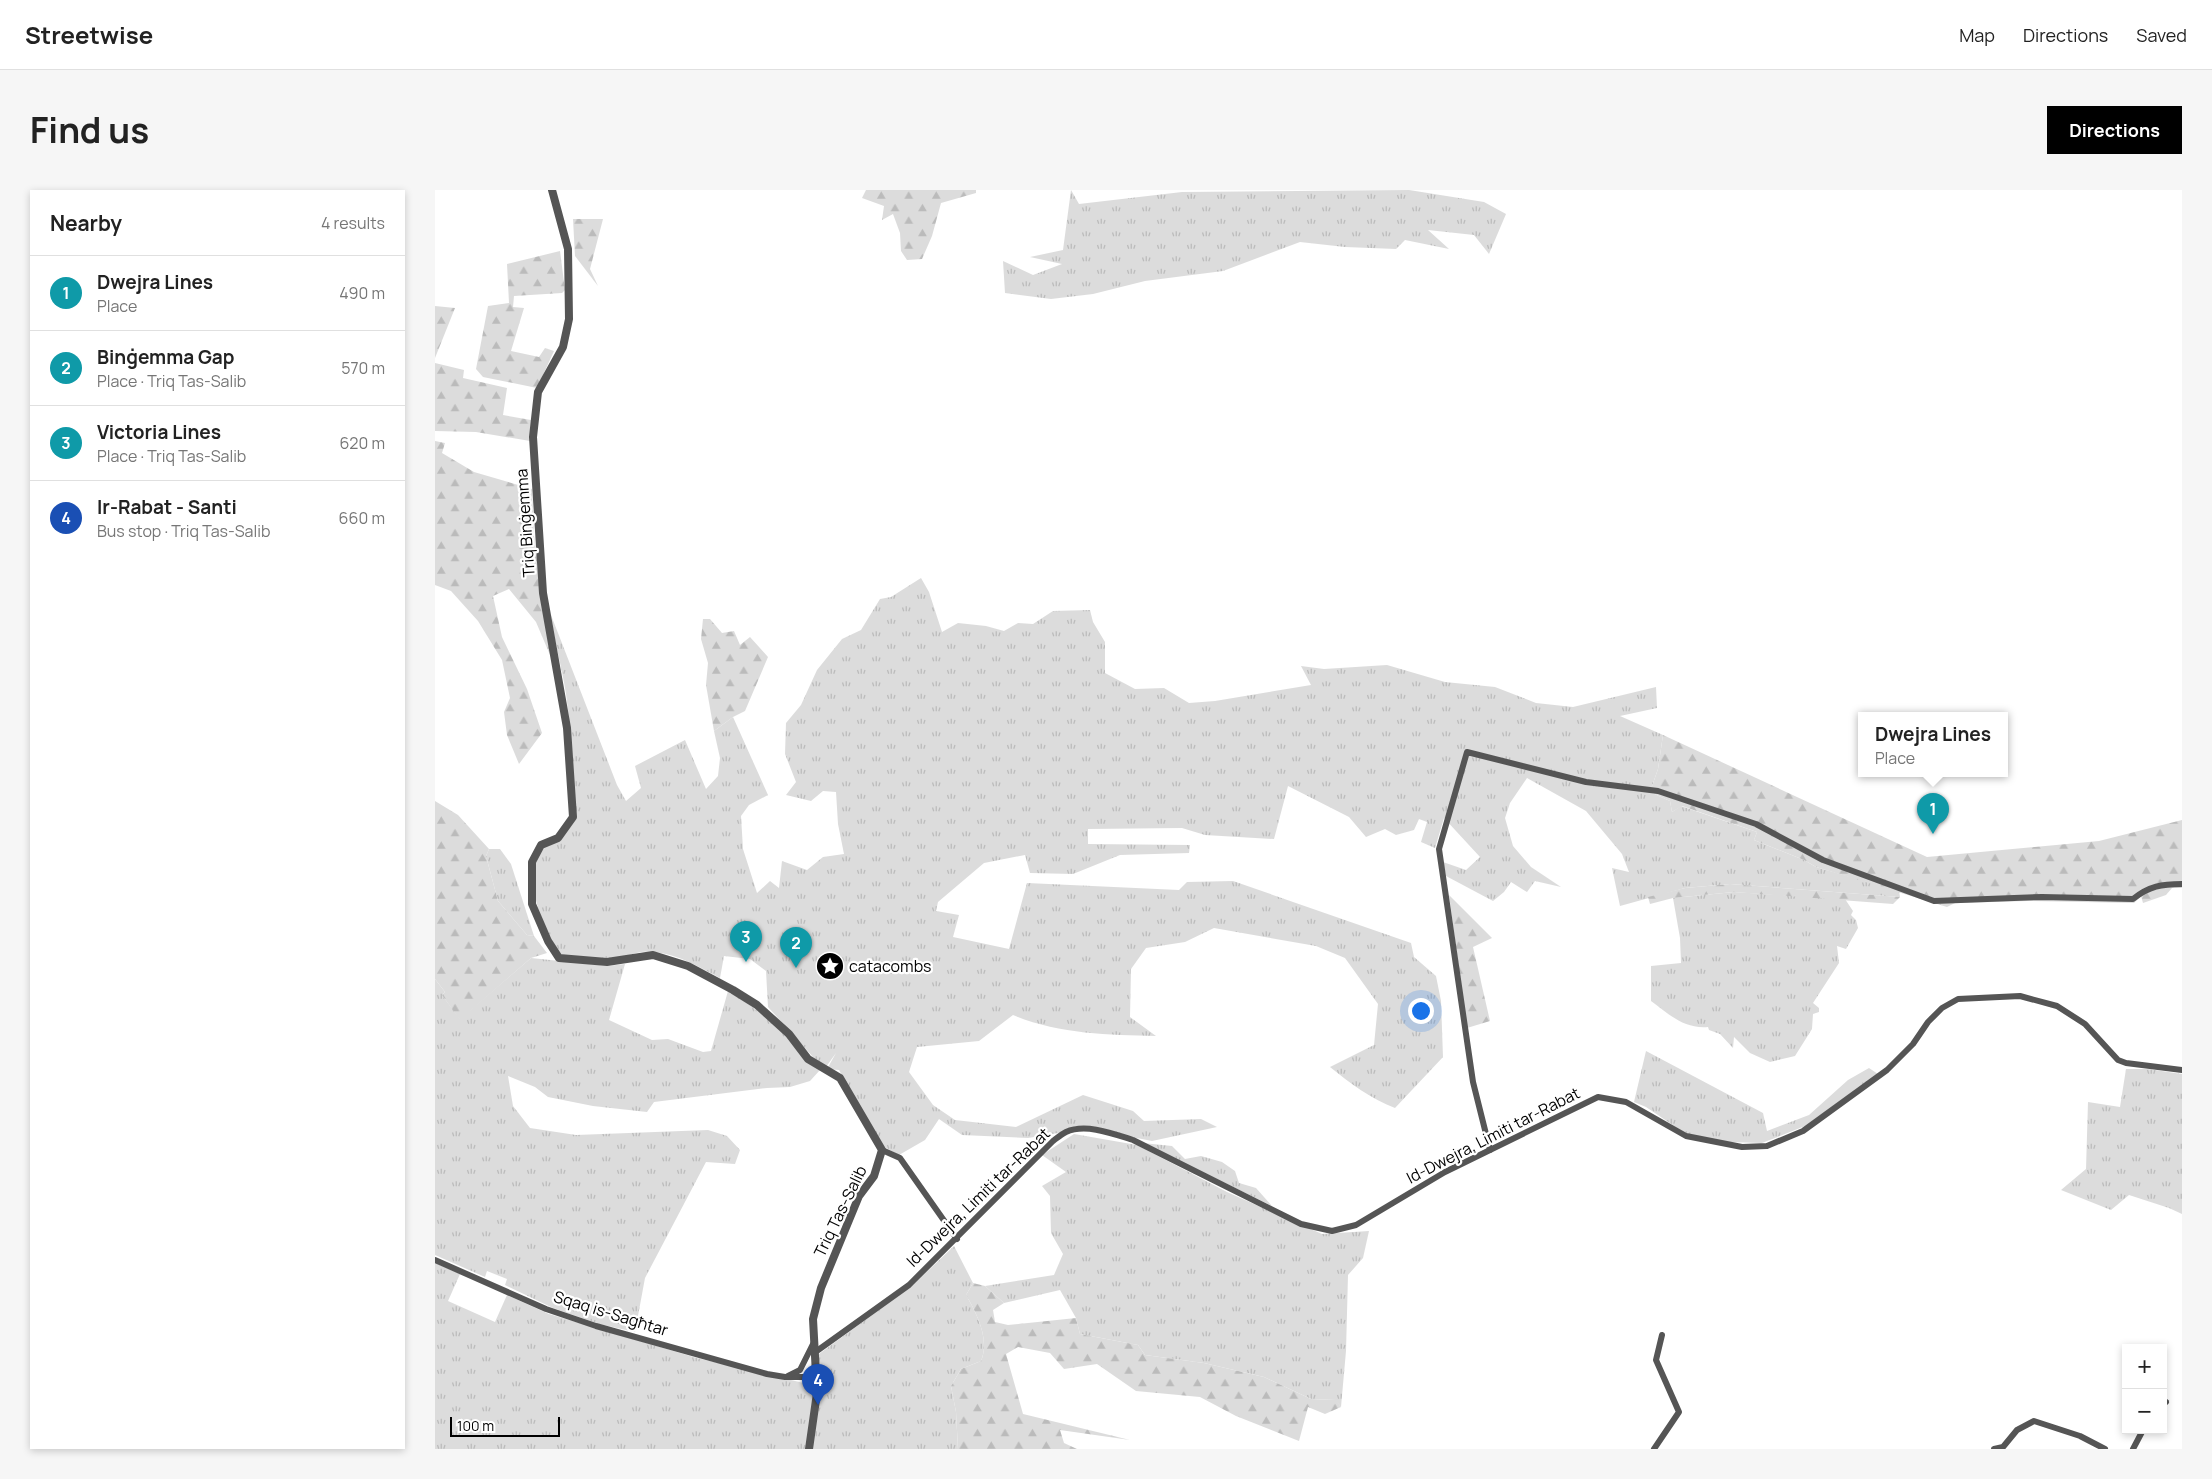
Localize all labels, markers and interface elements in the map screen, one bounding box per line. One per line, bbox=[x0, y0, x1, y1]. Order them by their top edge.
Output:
text: Streetwise bbox=[25, 18, 153, 51]
text: Map bbox=[1959, 23, 1995, 47]
text: Directions bbox=[2023, 23, 2108, 47]
text: Saved bbox=[2136, 23, 2187, 47]
text: Find us bbox=[30, 106, 149, 154]
button: Directions bbox=[2047, 106, 2182, 154]
text: Nearby bbox=[50, 209, 122, 237]
text: 4 results bbox=[321, 212, 385, 234]
text: Dwejra Lines bbox=[97, 269, 213, 295]
text: 1 bbox=[62, 282, 70, 304]
text: 490 m bbox=[339, 282, 385, 304]
text: Place bbox=[97, 295, 137, 317]
text: Binġemma Gap bbox=[97, 344, 235, 370]
text: 2 bbox=[61, 357, 71, 379]
text: 570 m bbox=[341, 357, 385, 379]
text: Place · Triq Tas-Salib bbox=[97, 370, 246, 392]
text: Victoria Lines bbox=[97, 419, 221, 445]
text: 3 bbox=[61, 432, 71, 454]
text: 620 m bbox=[339, 432, 385, 454]
text: Place · Triq Tas-Salib bbox=[97, 445, 246, 467]
street label: Triq Binġemma bbox=[510, 468, 540, 578]
text: Ir-Rabat - Santi bbox=[97, 494, 237, 520]
text: 4 bbox=[61, 507, 71, 529]
text: 660 m bbox=[339, 507, 385, 529]
text: Bus stop · Triq Tas-Salib bbox=[97, 520, 270, 542]
popup bbox=[1858, 712, 2008, 777]
text: Dwejra Lines bbox=[1875, 721, 1991, 747]
text: Place bbox=[1875, 747, 1915, 769]
pin: 1 bbox=[1917, 793, 1949, 834]
pin: 3 bbox=[730, 921, 762, 962]
pin: 2 bbox=[780, 927, 812, 968]
place icon: catacombs bbox=[815, 951, 845, 981]
place label: catacombs bbox=[849, 955, 931, 977]
your location bbox=[1408, 998, 1434, 1024]
street label: Id-Dwejra, Limiti tar-Rabat bbox=[1403, 1082, 1583, 1188]
street label: Id-Dwejra, Limiti tar-Rabat bbox=[901, 1122, 1055, 1272]
street label: Triq Tas-Salib bbox=[808, 1162, 872, 1260]
street label: Sqaq is-Sagħtar bbox=[551, 1285, 671, 1341]
map controls bbox=[2122, 1344, 2167, 1434]
button: + bbox=[2122, 1344, 2167, 1389]
pin: 4 bbox=[802, 1364, 834, 1405]
button: − bbox=[2122, 1389, 2167, 1434]
scale bar bbox=[450, 1414, 560, 1437]
text: 100 m bbox=[457, 1416, 494, 1435]

